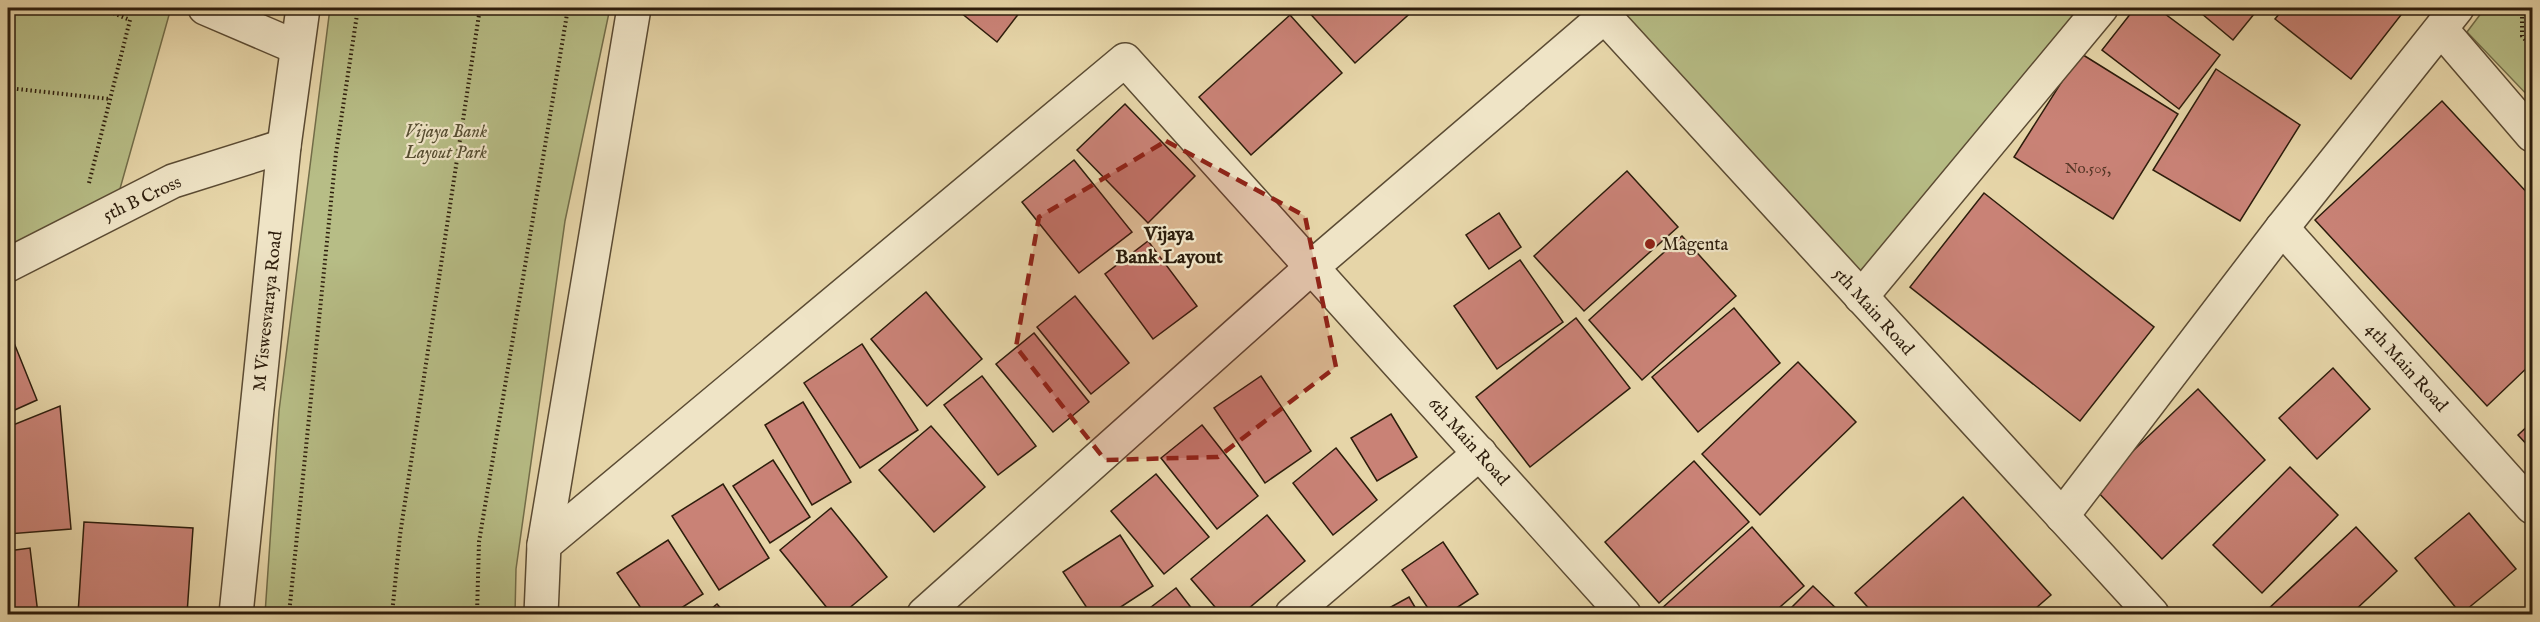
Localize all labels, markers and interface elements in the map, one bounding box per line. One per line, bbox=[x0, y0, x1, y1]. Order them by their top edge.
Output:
park label: Vijaya Bank Layout Park bbox=[404, 121, 487, 165]
house number: No.505, bbox=[2065, 159, 2111, 178]
street label: 5th B Cross bbox=[100, 171, 185, 227]
district label: Vijaya Bank Layout bbox=[1115, 222, 1223, 270]
street label: M Viswesvaraya Road bbox=[249, 229, 288, 392]
place label: Magenta bbox=[1662, 234, 1728, 257]
marker: Magenta bbox=[1643, 237, 1657, 251]
street label: 5th Main Road bbox=[1828, 263, 1918, 361]
street label: 4th Main Road bbox=[2360, 319, 2452, 418]
street label: 6th Main Road bbox=[1422, 393, 1514, 491]

